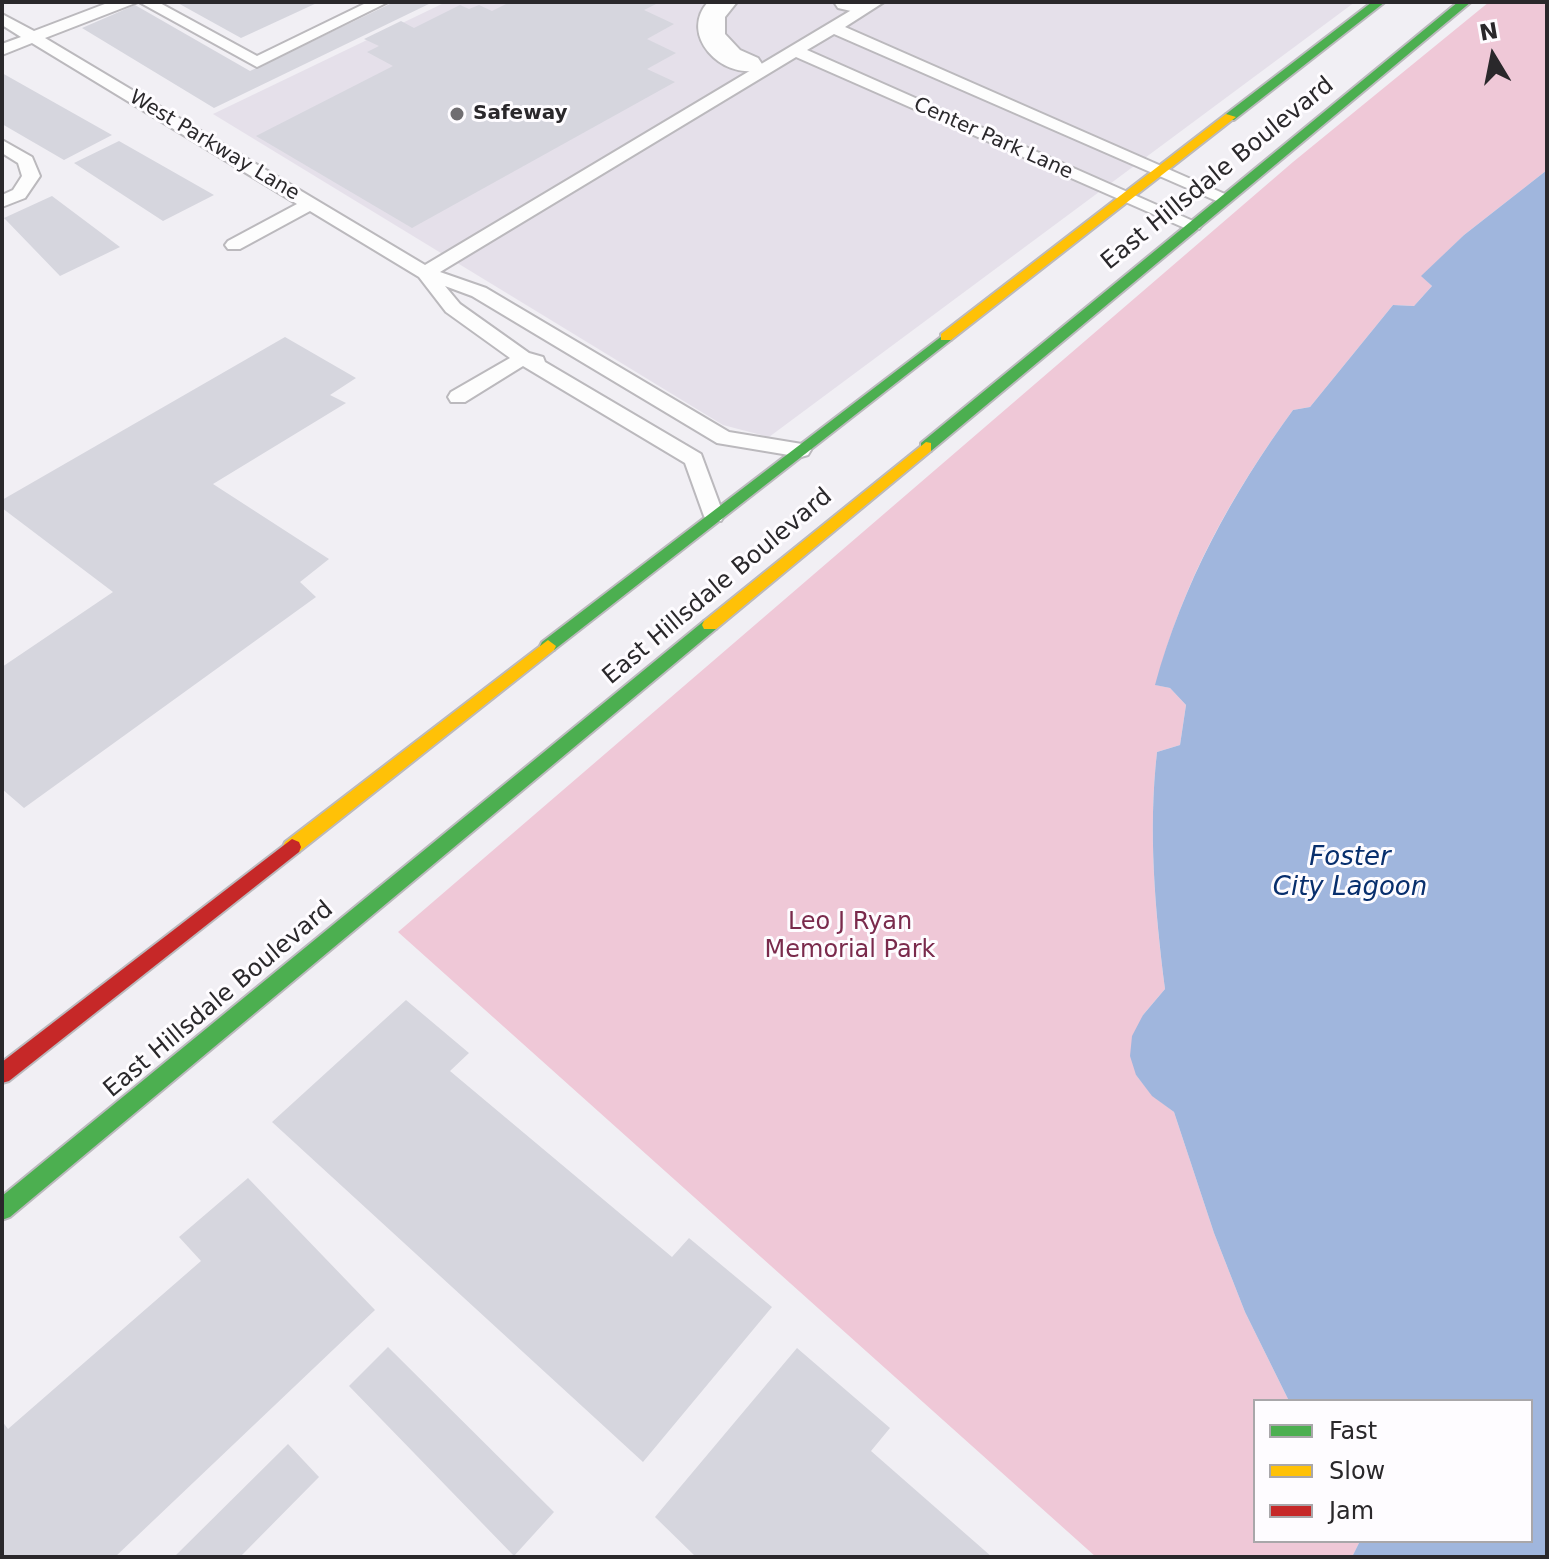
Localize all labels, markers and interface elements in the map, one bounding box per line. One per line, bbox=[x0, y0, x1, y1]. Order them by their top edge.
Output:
north arrow bbox=[1453, 16, 1533, 96]
text: N bbox=[1477, 18, 1500, 46]
street label: East Hillsdale Boulevard bbox=[1096, 71, 1340, 277]
street label: West Parkway Lane bbox=[125, 86, 303, 206]
street label: Center Park Lane bbox=[910, 93, 1076, 185]
place label: Safeway bbox=[473, 102, 568, 126]
marker: Safeway bbox=[448, 105, 466, 123]
street label: East Hillsdale Boulevard bbox=[598, 483, 838, 691]
water label: Foster City Lagoon bbox=[1273, 842, 1427, 904]
street label: East Hillsdale Boulevard bbox=[99, 896, 339, 1104]
park label: Leo J Ryan Memorial Park bbox=[765, 909, 935, 965]
legend bbox=[1253, 1399, 1533, 1543]
text: Fast bbox=[1329, 1417, 1377, 1445]
text: Slow bbox=[1329, 1457, 1385, 1485]
text: Jam bbox=[1329, 1497, 1374, 1525]

